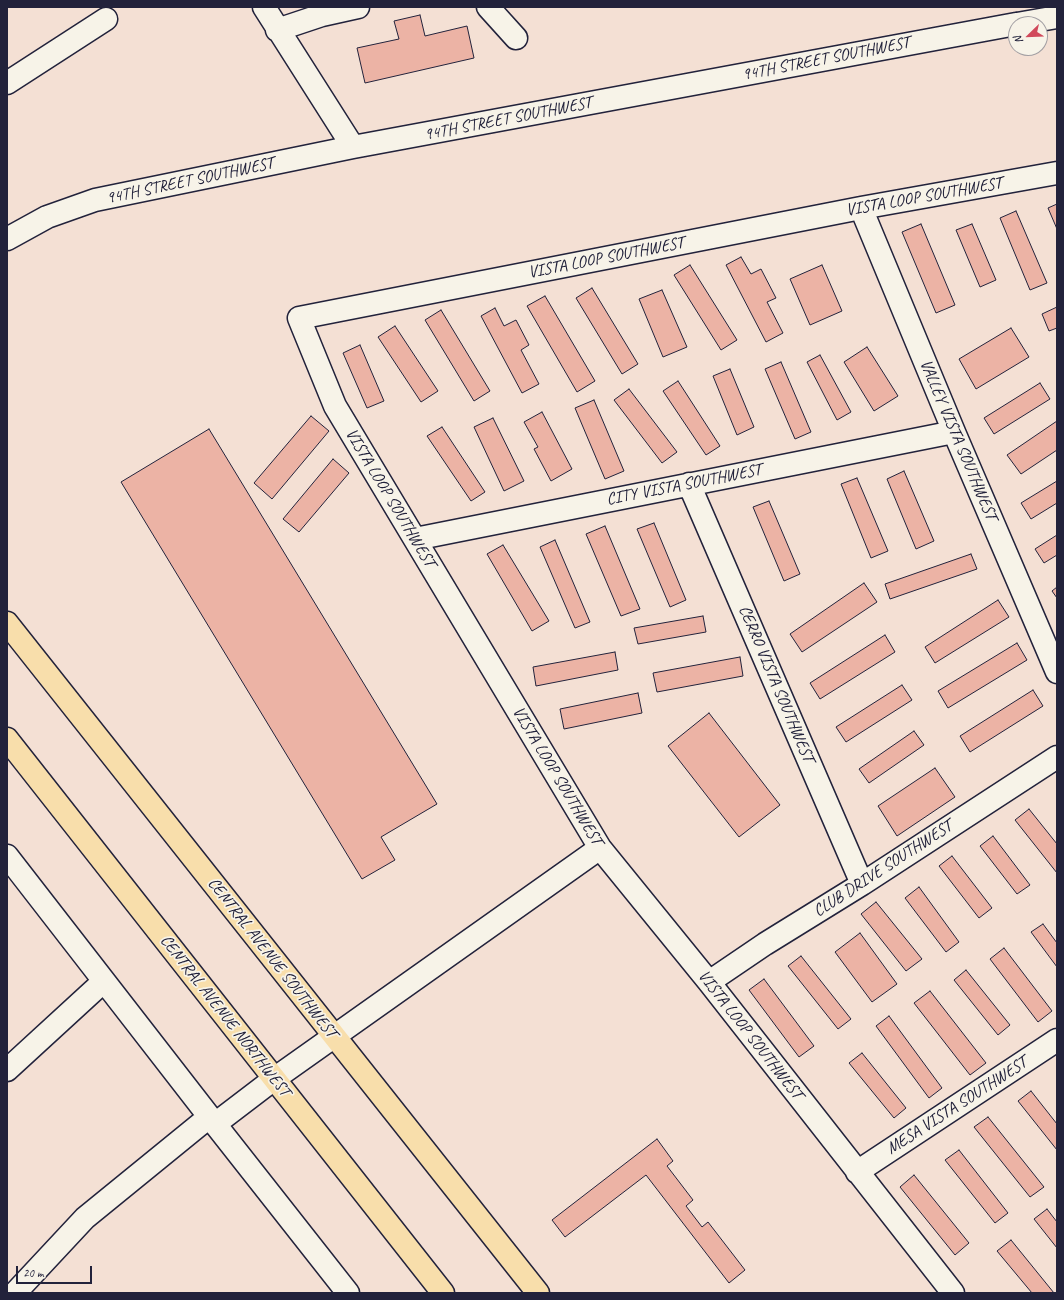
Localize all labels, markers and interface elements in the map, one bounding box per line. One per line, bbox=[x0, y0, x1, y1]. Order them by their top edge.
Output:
north arrow bbox=[1008, 16, 1048, 56]
street label: 94TH STREET SOUTHWEST bbox=[740, 33, 912, 85]
text: N bbox=[1010, 34, 1026, 46]
street label: 94TH STREET SOUTHWEST bbox=[422, 93, 594, 145]
street label: 94TH STREET SOUTHWEST bbox=[105, 153, 275, 209]
street label: VISTA LOOP SOUTHWEST bbox=[844, 173, 1004, 221]
street label: VISTA LOOP SOUTHWEST bbox=[526, 233, 686, 283]
street label: VALLEY VISTA SOUTHWEST bbox=[915, 357, 1001, 523]
street label: VISTA LOOP SOUTHWEST bbox=[340, 425, 440, 571]
street label: CITY VISTA SOUTHWEST bbox=[605, 460, 763, 510]
street label: CERRO VISTA SOUTHWEST bbox=[734, 603, 818, 765]
street label: VISTA LOOP SOUTHWEST bbox=[507, 703, 607, 849]
street label: CLUB DRIVE SOUTHWEST bbox=[810, 816, 956, 922]
street label: CENTRAL AVENUE SOUTHWEST bbox=[203, 874, 341, 1042]
street label: CENTRAL AVENUE NORTHWEST bbox=[155, 931, 295, 1101]
street label: VISTA LOOP SOUTHWEST bbox=[693, 966, 807, 1104]
street label: MESA VISTA SOUTHWEST bbox=[883, 1053, 1031, 1159]
scale bar bbox=[18, 1258, 94, 1284]
text: 20 m bbox=[23, 1265, 43, 1281]

